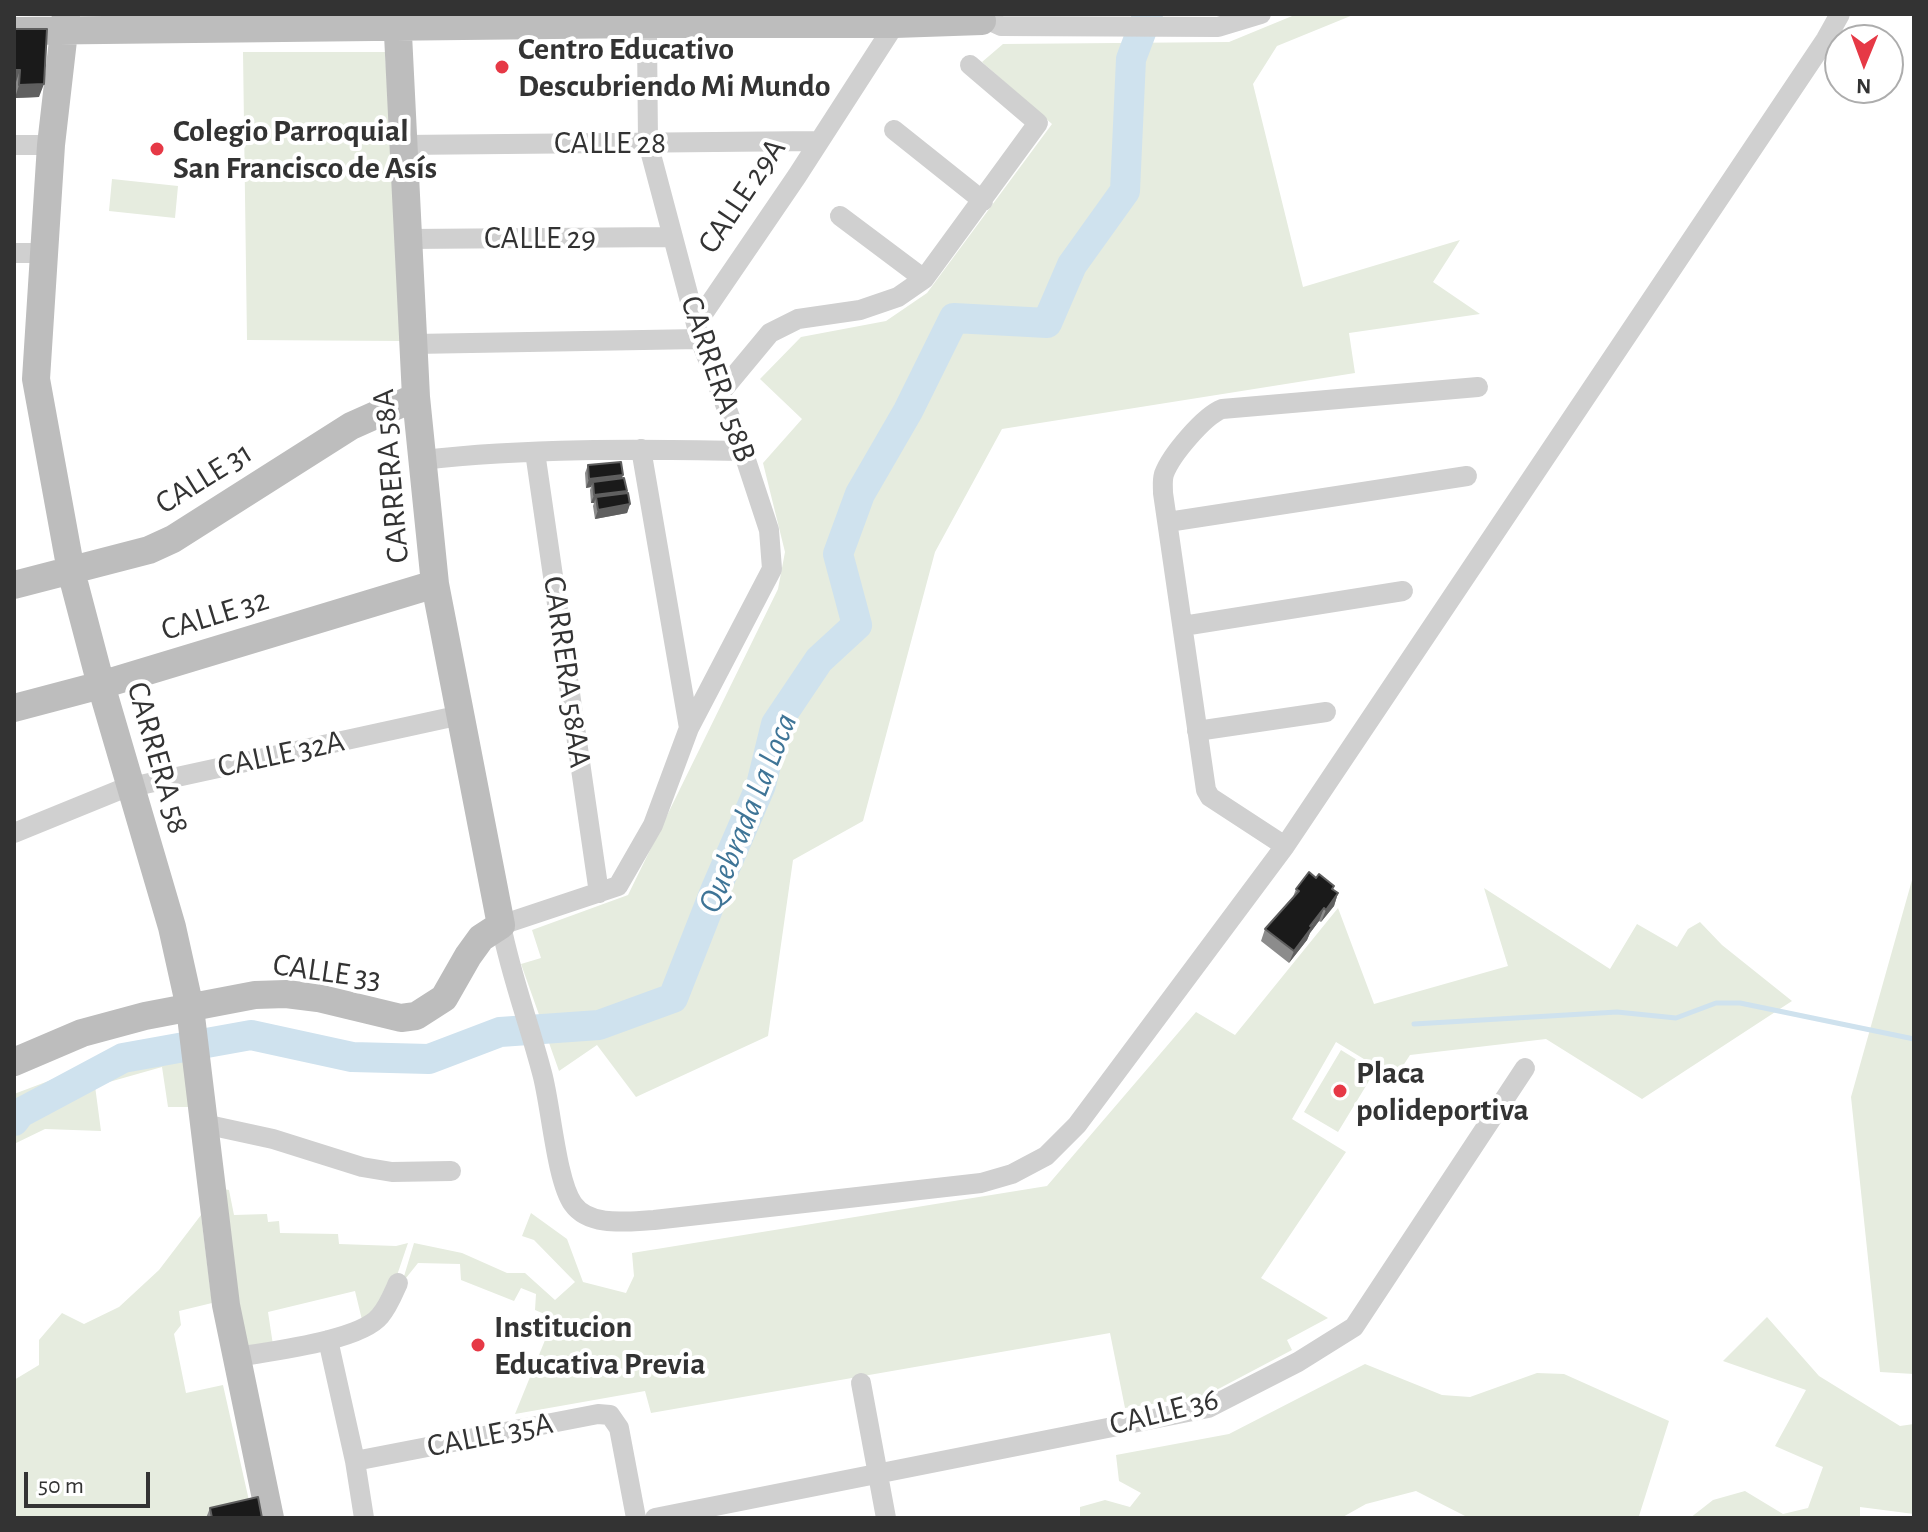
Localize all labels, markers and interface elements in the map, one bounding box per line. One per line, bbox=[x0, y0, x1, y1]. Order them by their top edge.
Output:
north arrow bbox=[1824, 24, 1904, 104]
place label: Centro Educativo Descubriendo Mi Mundo bbox=[518, 30, 831, 105]
marker: Centro Educativo Descubriendo Mi Mundo bbox=[493, 58, 511, 76]
text: N bbox=[1856, 75, 1871, 97]
place label: Colegio Parroquial San Francisco de Asís bbox=[173, 112, 437, 187]
street label: CALLE 28 bbox=[554, 124, 666, 162]
street label: CALLE 29A bbox=[690, 131, 794, 261]
marker: Colegio Parroquial San Francisco de Asís bbox=[148, 140, 166, 158]
street label: CALLE 29 bbox=[484, 219, 596, 257]
street label: CARRERA 58B bbox=[672, 291, 764, 467]
street label: CARRERA 58A bbox=[364, 387, 418, 565]
street label: CALLE 31 bbox=[149, 433, 259, 523]
street label: CARRERA 58AA bbox=[535, 574, 599, 770]
street label: CALLE 32 bbox=[157, 581, 273, 649]
street label: CARRERA 58 bbox=[118, 678, 198, 838]
water label: Quebrada La Loca bbox=[689, 707, 807, 919]
street label: CALLE 32A bbox=[214, 722, 348, 786]
street label: CALLE 33 bbox=[270, 945, 384, 999]
place label: Placa polideportiva bbox=[1356, 1054, 1529, 1129]
marker: Placa polideportiva bbox=[1331, 1082, 1349, 1100]
place label: Institucion Educativa Previa bbox=[494, 1308, 706, 1383]
marker: Institucion Educativa Previa bbox=[469, 1336, 487, 1354]
street label: CALLE 36 bbox=[1106, 1380, 1222, 1444]
street label: CALLE 35A bbox=[424, 1404, 556, 1466]
scale bar bbox=[28, 1456, 154, 1506]
text: 50 m bbox=[38, 1474, 84, 1498]

